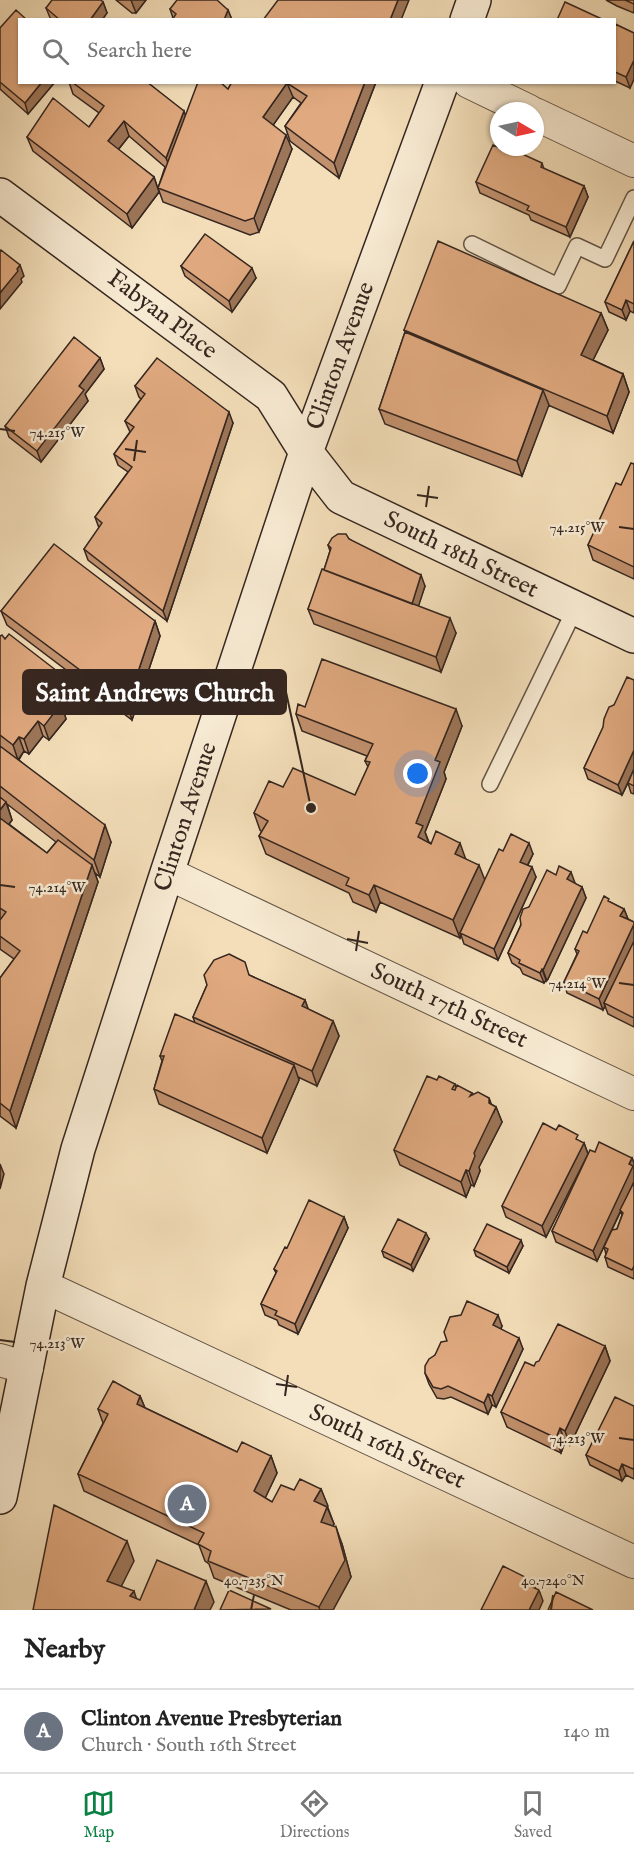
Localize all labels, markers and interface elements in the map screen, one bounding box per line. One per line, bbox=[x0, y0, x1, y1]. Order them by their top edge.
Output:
search box bbox=[18, 18, 616, 84]
icon: search bbox=[39, 35, 72, 68]
text: Search here bbox=[87, 37, 192, 65]
north arrow bbox=[490, 102, 544, 156]
street label: Fabyan Place bbox=[101, 264, 223, 366]
street label: Clinton Avenue bbox=[300, 278, 382, 434]
text: 74.215°W bbox=[30, 423, 85, 442]
street label: South 18th Street bbox=[379, 504, 543, 606]
text: 74.215°W bbox=[550, 518, 605, 537]
callout: Saint Andrews Church bbox=[23, 670, 286, 714]
text: Saint Andrews Church bbox=[36, 677, 276, 710]
street label: Clinton Avenue bbox=[147, 738, 225, 896]
your location bbox=[403, 759, 432, 788]
text: 74.214°W bbox=[29, 878, 86, 897]
street label: South 17th Street bbox=[365, 956, 533, 1056]
text: 74.214°W bbox=[549, 974, 606, 993]
text: 74.213°W bbox=[29, 1334, 85, 1353]
street label: South 16th Street bbox=[304, 1397, 470, 1497]
text: 74.213°W bbox=[549, 1429, 605, 1448]
pin: A bbox=[168, 1482, 207, 1526]
text: 40.7235°N bbox=[224, 1571, 284, 1590]
text: 40.7240°N bbox=[521, 1571, 585, 1590]
text: Nearby bbox=[24, 1633, 105, 1666]
text: Clinton Avenue Presbyterian bbox=[81, 1705, 342, 1733]
text: A bbox=[37, 1719, 50, 1744]
text: 140 m bbox=[563, 1719, 610, 1744]
text: Church · South 16th Street bbox=[81, 1733, 297, 1758]
tab: Map bbox=[82, 1787, 115, 1843]
tab: Directions bbox=[280, 1787, 349, 1843]
tab: Saved bbox=[514, 1787, 552, 1843]

